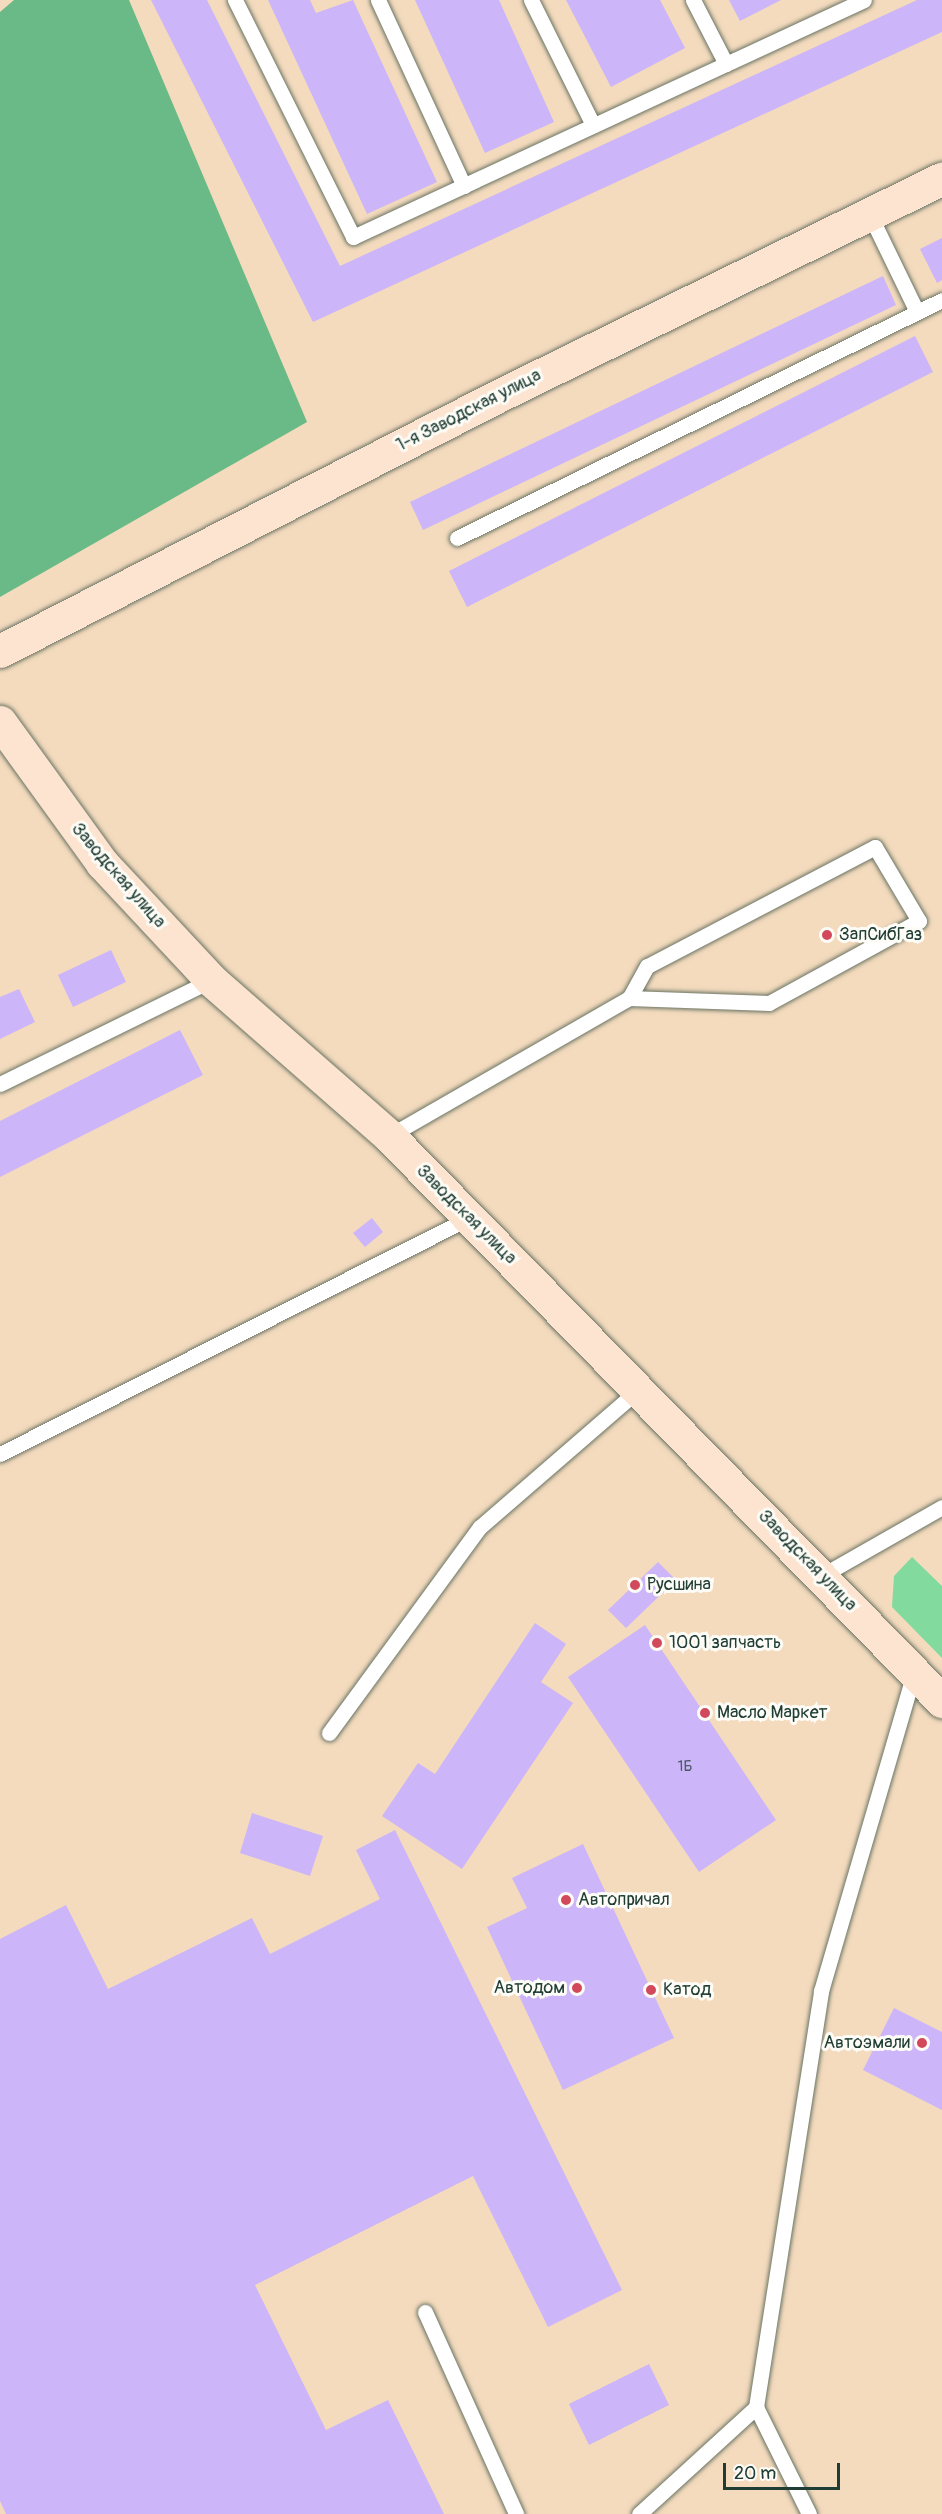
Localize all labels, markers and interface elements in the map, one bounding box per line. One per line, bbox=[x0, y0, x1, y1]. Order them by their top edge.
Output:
street label: 1-я Заводская улица bbox=[393, 365, 545, 457]
street label: Заводская улица bbox=[66, 819, 170, 933]
place label: ЗапСибГаз bbox=[839, 924, 922, 946]
marker: ЗапСибГаз bbox=[820, 928, 834, 942]
street label: Заводская улица bbox=[412, 1161, 520, 1269]
street label: Заводская улица bbox=[753, 1506, 861, 1616]
place label: Русшина bbox=[647, 1574, 711, 1596]
marker: Русшина bbox=[628, 1578, 642, 1592]
place label: 1001 запчасть bbox=[669, 1632, 781, 1654]
marker: 1001 запчасть bbox=[650, 1636, 664, 1650]
place label: Масло Маркет bbox=[717, 1702, 828, 1724]
marker: Масло Маркет bbox=[698, 1706, 712, 1720]
house number: 1Б bbox=[678, 1758, 692, 1776]
place label: Автопричал bbox=[578, 1889, 670, 1911]
marker: Автопричал bbox=[559, 1893, 573, 1907]
place label: Автодом bbox=[493, 1977, 565, 1999]
place label: Катод bbox=[663, 1979, 711, 2001]
marker: Автодом bbox=[570, 1981, 584, 1995]
marker: Катод bbox=[644, 1983, 658, 1997]
place label: Автоэмали bbox=[823, 2032, 910, 2054]
marker: Автоэмали bbox=[915, 2036, 929, 2050]
scale bar bbox=[726, 2451, 843, 2489]
text: 20 m bbox=[734, 2462, 776, 2485]

